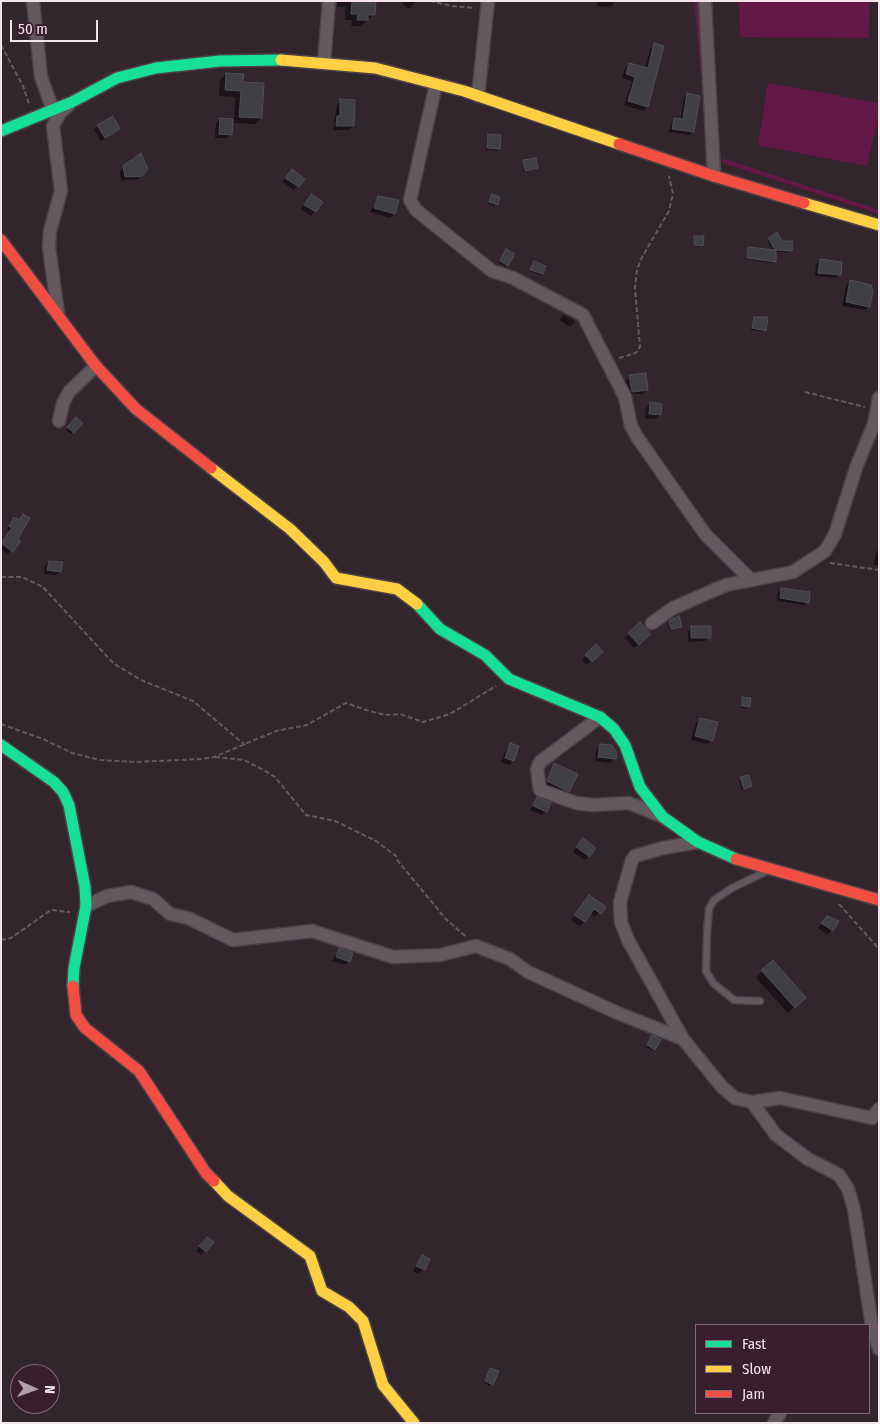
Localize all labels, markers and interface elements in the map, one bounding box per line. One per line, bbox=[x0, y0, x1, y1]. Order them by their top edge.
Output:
scale bar bbox=[12, 10, 100, 42]
text: 50 m bbox=[18, 20, 48, 38]
legend bbox=[695, 1324, 870, 1414]
text: Fast bbox=[742, 1335, 766, 1353]
text: Slow bbox=[742, 1360, 771, 1378]
north arrow bbox=[10, 1364, 60, 1414]
text: N bbox=[41, 1385, 58, 1394]
text: Jam bbox=[742, 1385, 765, 1403]

